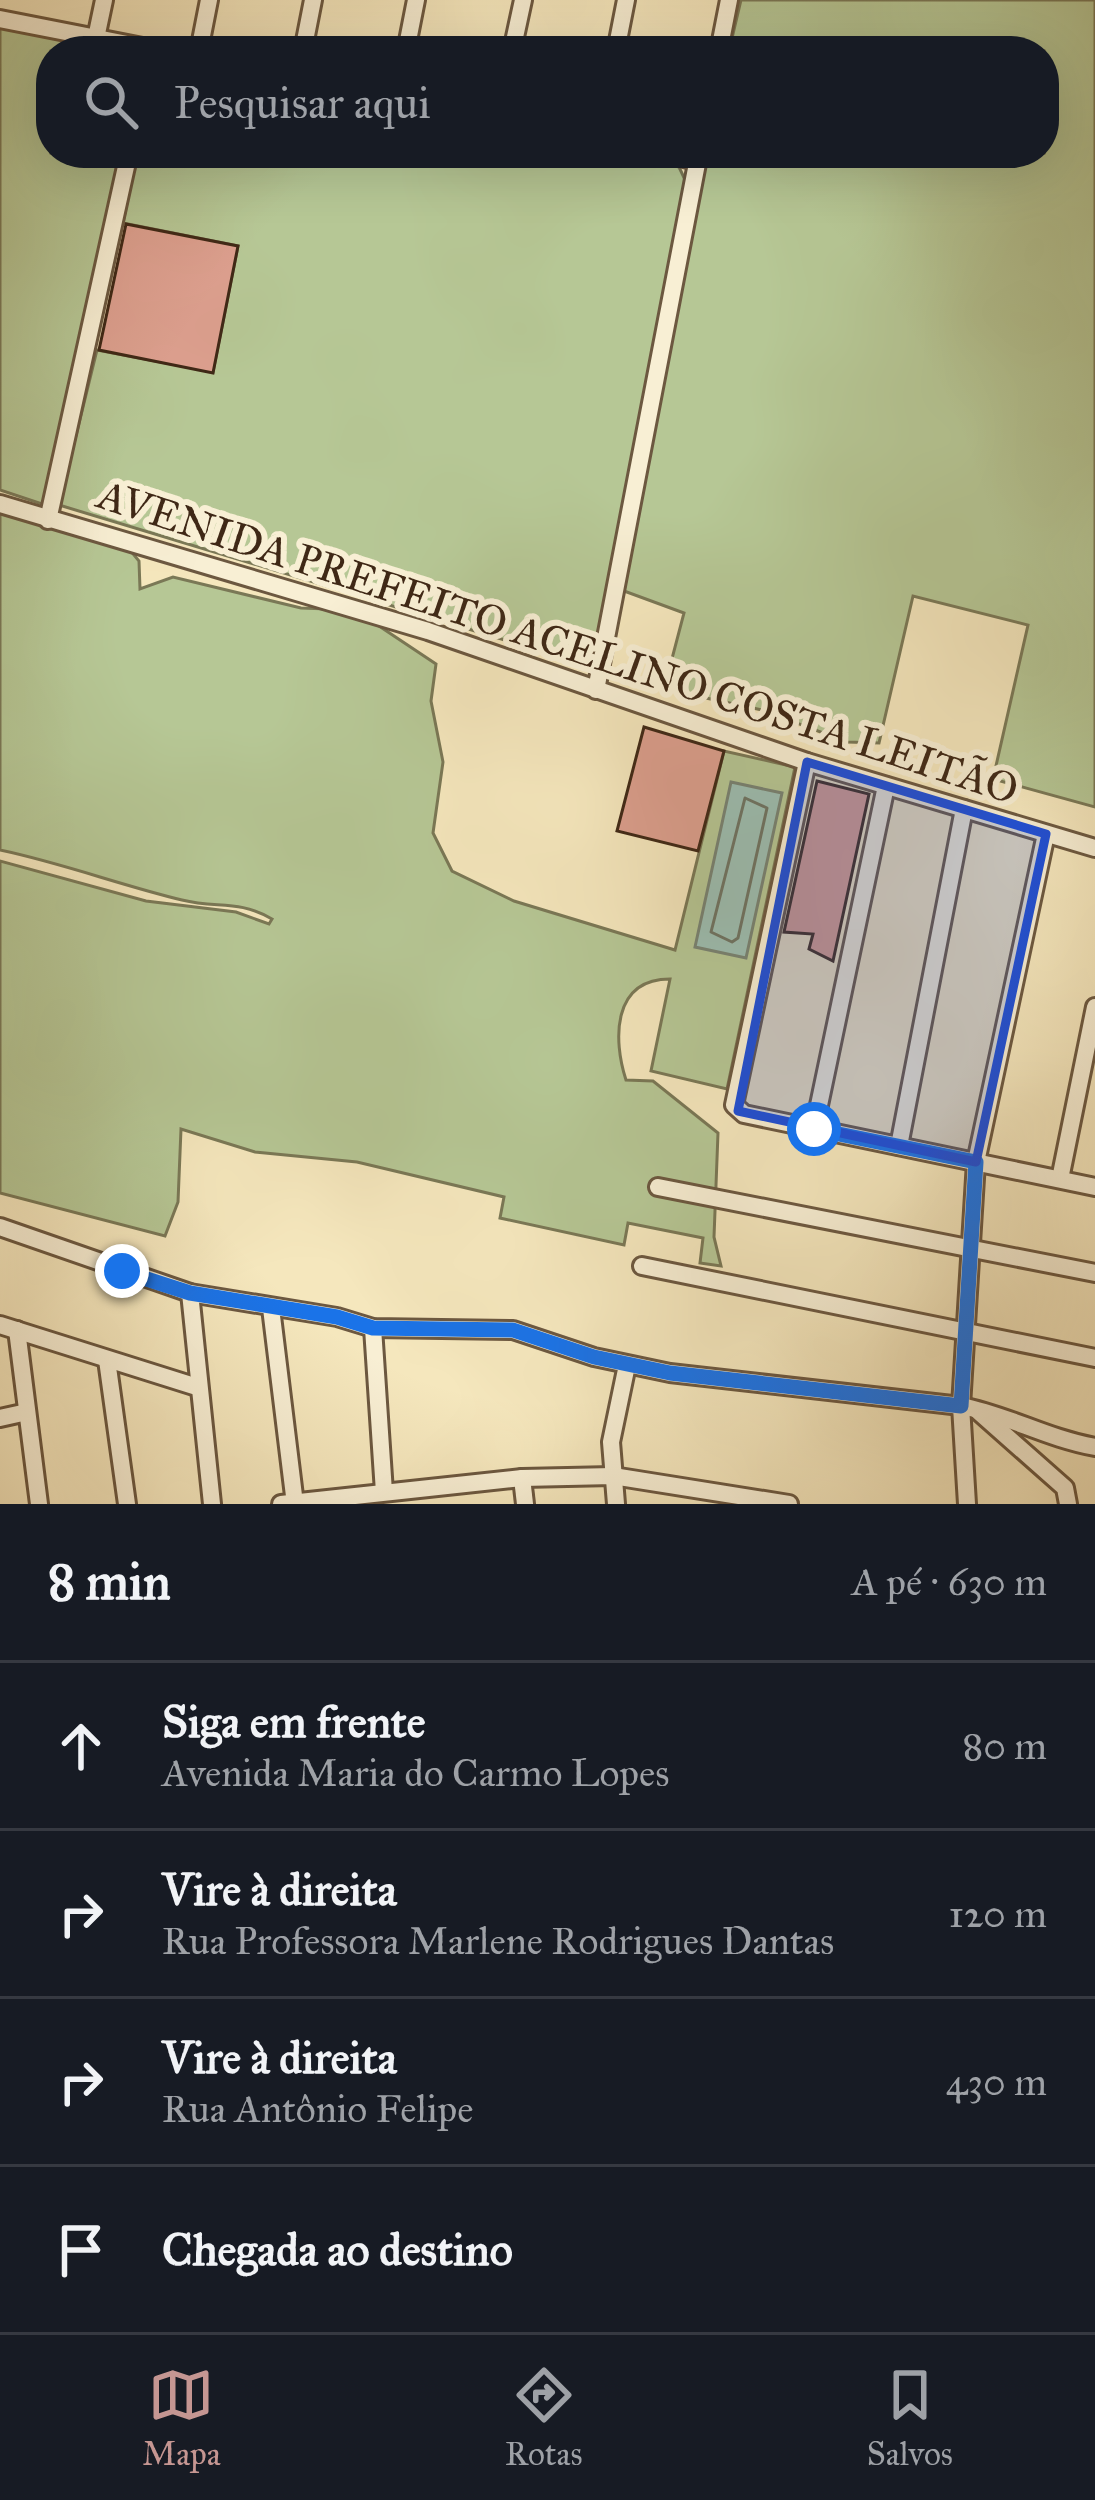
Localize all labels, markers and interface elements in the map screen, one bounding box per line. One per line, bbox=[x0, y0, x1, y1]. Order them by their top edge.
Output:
search box bbox=[36, 36, 1059, 168]
icon: search bbox=[78, 69, 144, 135]
text: Pesquisar aqui bbox=[174, 75, 431, 130]
street label: AVENIDA PREFEITO ACELINO COSTA LEITÃO bbox=[89, 468, 1025, 816]
route start bbox=[787, 1102, 841, 1156]
route end bbox=[95, 1244, 149, 1298]
text: 8 min bbox=[48, 1551, 171, 1613]
text: A pé · 630 m bbox=[852, 1558, 1047, 1606]
text: Siga em frente bbox=[162, 1694, 426, 1749]
icon: ahead bbox=[48, 1713, 114, 1779]
text: 80 m bbox=[962, 1722, 1047, 1770]
text: Avenida Maria do Carmo Lopes bbox=[162, 1749, 670, 1797]
text: Vire à direita bbox=[162, 1862, 397, 1917]
icon: right bbox=[48, 1881, 114, 1947]
text: 120 m bbox=[948, 1890, 1047, 1938]
text: Rua Professora Marlene Rodrigues Dantas bbox=[162, 1917, 834, 1965]
text: Vire à direita bbox=[162, 2030, 397, 2085]
icon: right bbox=[48, 2049, 114, 2115]
text: 430 m bbox=[946, 2058, 1047, 2106]
text: Rua Antônio Felipe bbox=[162, 2085, 474, 2133]
icon: arrive bbox=[48, 2217, 114, 2283]
text: Chegada ao destino bbox=[162, 2222, 513, 2277]
tab: Mapa bbox=[142, 2362, 221, 2474]
tab: Rotas bbox=[505, 2362, 582, 2474]
tab: Salvos bbox=[867, 2362, 953, 2474]

